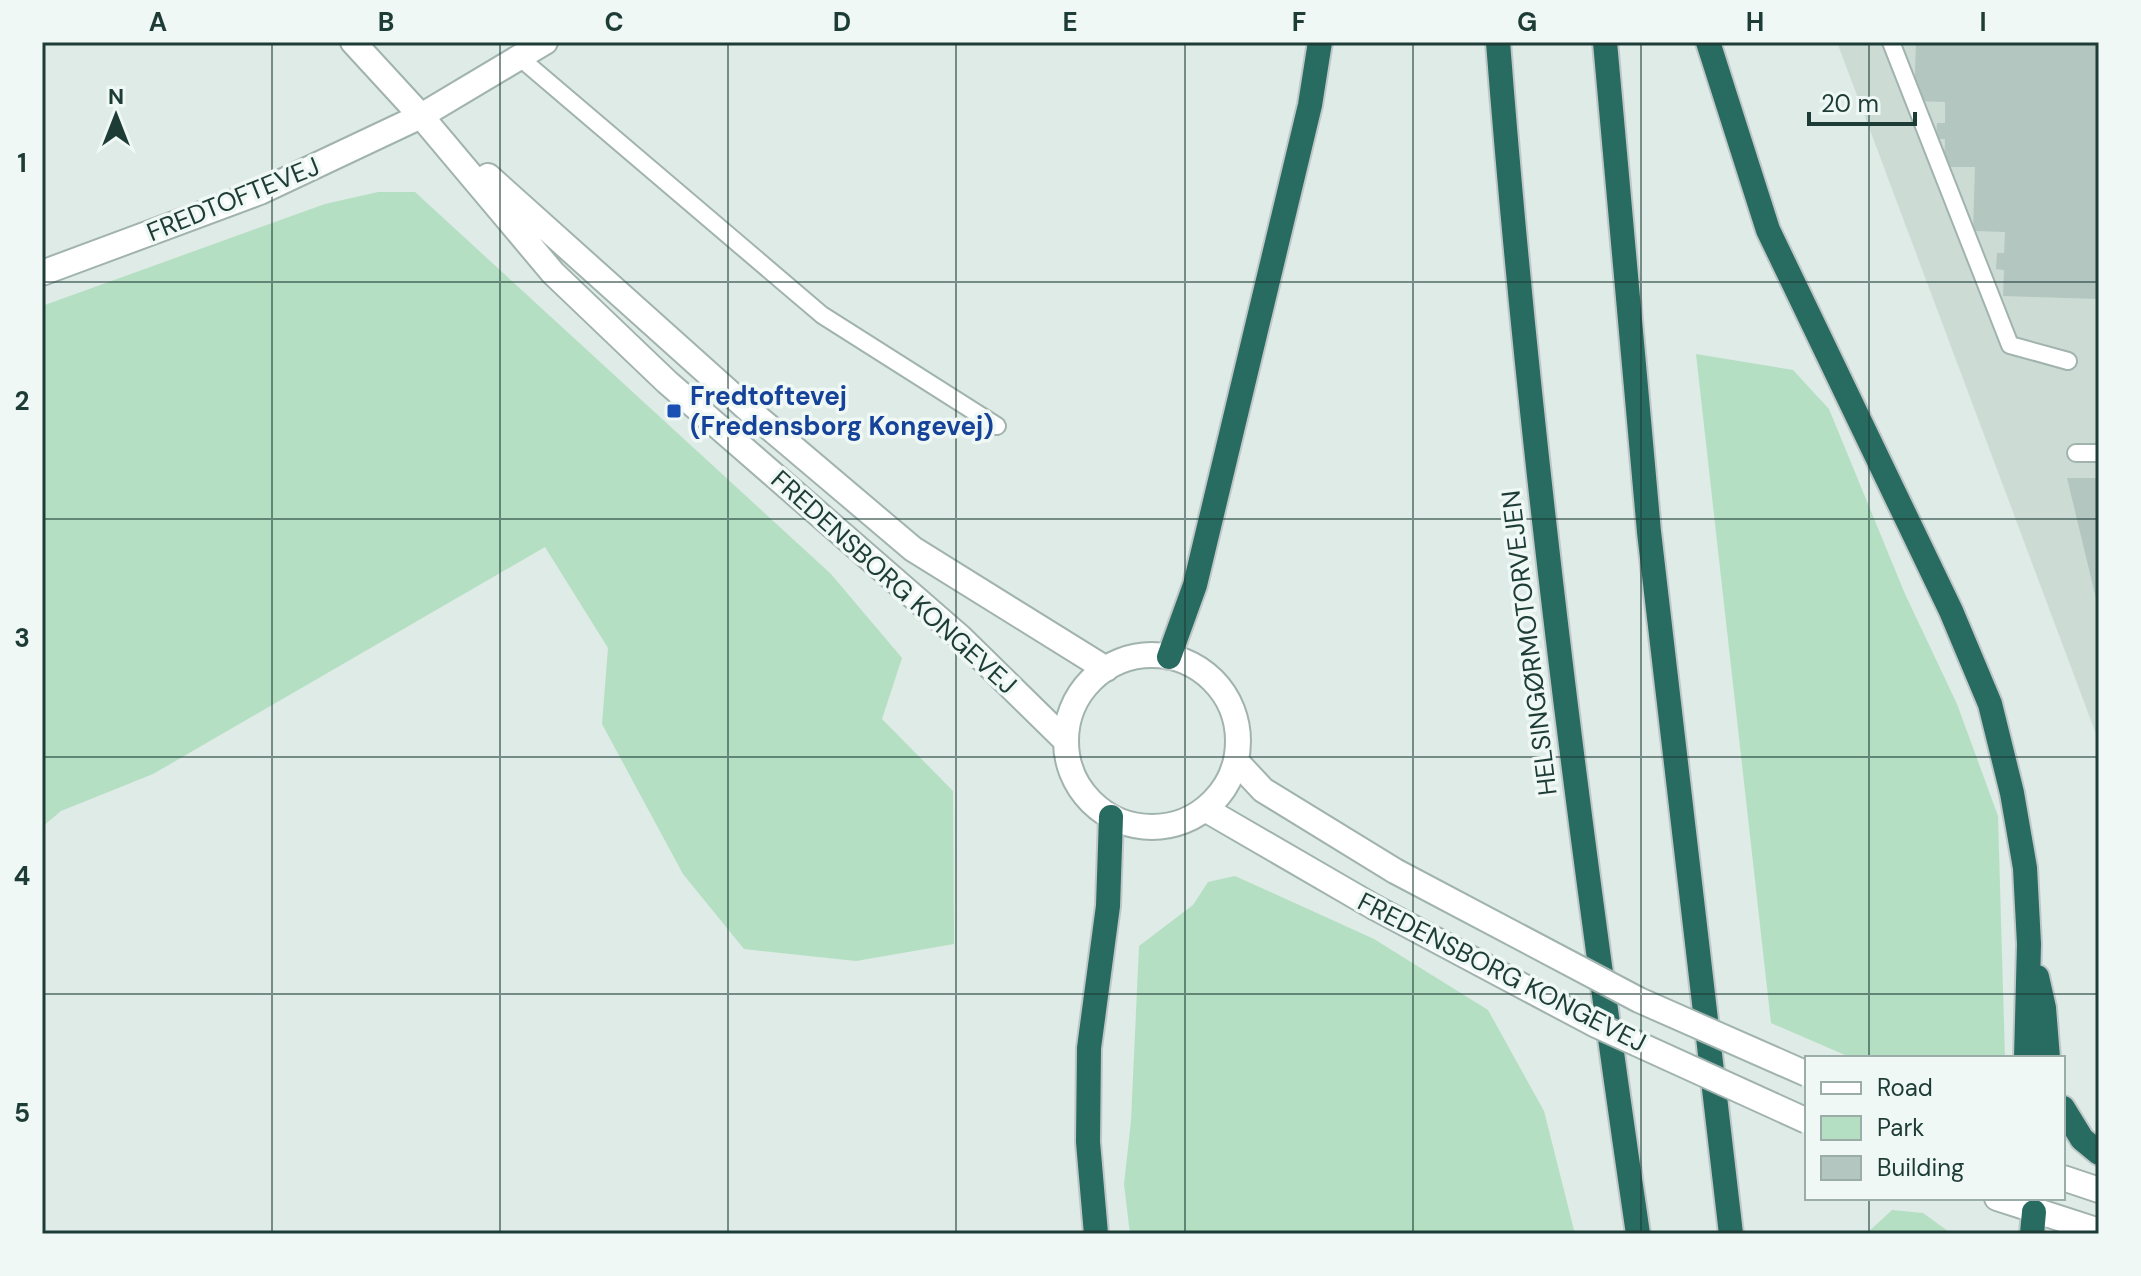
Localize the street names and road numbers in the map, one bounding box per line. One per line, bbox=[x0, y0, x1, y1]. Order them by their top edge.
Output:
street label: FREDTOFTEVEJ bbox=[142, 149, 324, 249]
street label: FREDENSBORG KONGEVEJ bbox=[764, 463, 1024, 701]
street label: HELSINGØRMOTORVEJEN bbox=[1493, 489, 1565, 797]
street label: FREDENSBORG KONGEVEJ bbox=[1352, 884, 1652, 1060]

